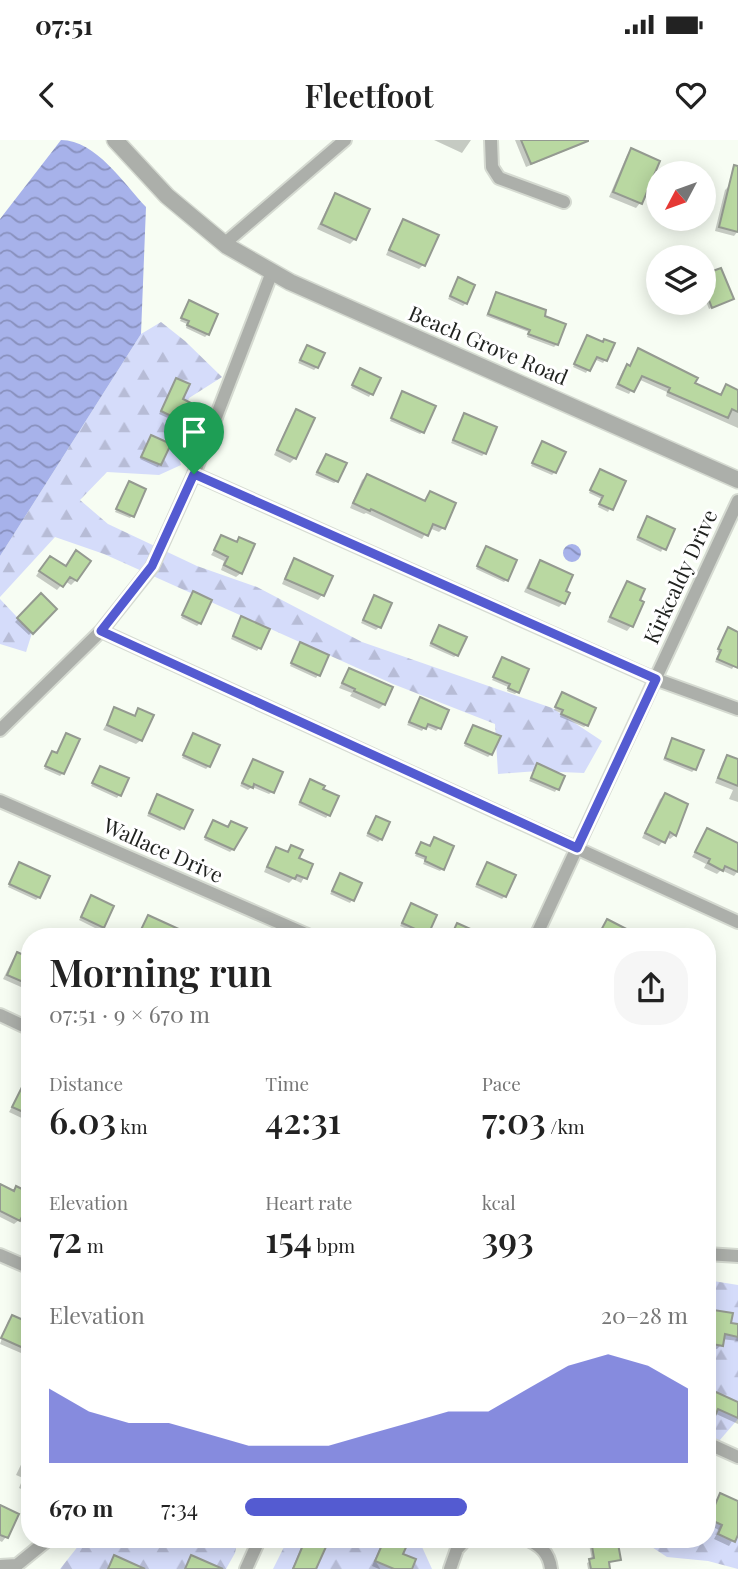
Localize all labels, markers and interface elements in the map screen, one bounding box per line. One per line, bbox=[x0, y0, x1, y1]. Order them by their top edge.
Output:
text: 07:51 bbox=[35, 7, 93, 42]
text: Fleetfoot bbox=[305, 73, 433, 116]
icon: back bbox=[28, 76, 66, 114]
icon: heart bbox=[672, 76, 710, 114]
north arrow bbox=[646, 161, 716, 231]
map controls bbox=[646, 161, 716, 315]
button: layers bbox=[646, 245, 716, 315]
street label: Beach Grove Road bbox=[405, 298, 573, 390]
pin bbox=[164, 402, 224, 474]
icon: arrive bbox=[175, 413, 213, 451]
street label: Kirkcaldy Drive bbox=[636, 504, 723, 648]
street label: Wallace Drive bbox=[99, 810, 228, 888]
text: Morning run bbox=[49, 946, 272, 997]
button: share bbox=[614, 951, 688, 1025]
text: 07:51 · 9 × 670 m bbox=[49, 998, 210, 1029]
text: Distance bbox=[49, 1070, 123, 1096]
text: Time bbox=[265, 1070, 309, 1096]
text: Pace bbox=[482, 1070, 521, 1096]
text: 6.03 bbox=[49, 1096, 116, 1143]
text: 42:31 bbox=[265, 1096, 341, 1143]
text: 7:03 bbox=[482, 1096, 546, 1143]
text: km bbox=[116, 1113, 148, 1139]
text: /km bbox=[546, 1113, 585, 1139]
text: Elevation bbox=[49, 1189, 128, 1215]
text: Heart rate bbox=[265, 1189, 352, 1215]
text: kcal bbox=[482, 1189, 516, 1215]
text: 72 bbox=[49, 1215, 82, 1262]
text: 154 bbox=[265, 1215, 312, 1262]
text: 393 bbox=[482, 1215, 534, 1262]
text: m bbox=[82, 1232, 104, 1258]
text: bpm bbox=[312, 1232, 355, 1258]
text: Elevation bbox=[49, 1299, 145, 1330]
text: 20–28 m bbox=[601, 1299, 688, 1330]
text: 670 m bbox=[49, 1492, 113, 1523]
text: 7:34 bbox=[161, 1492, 198, 1523]

